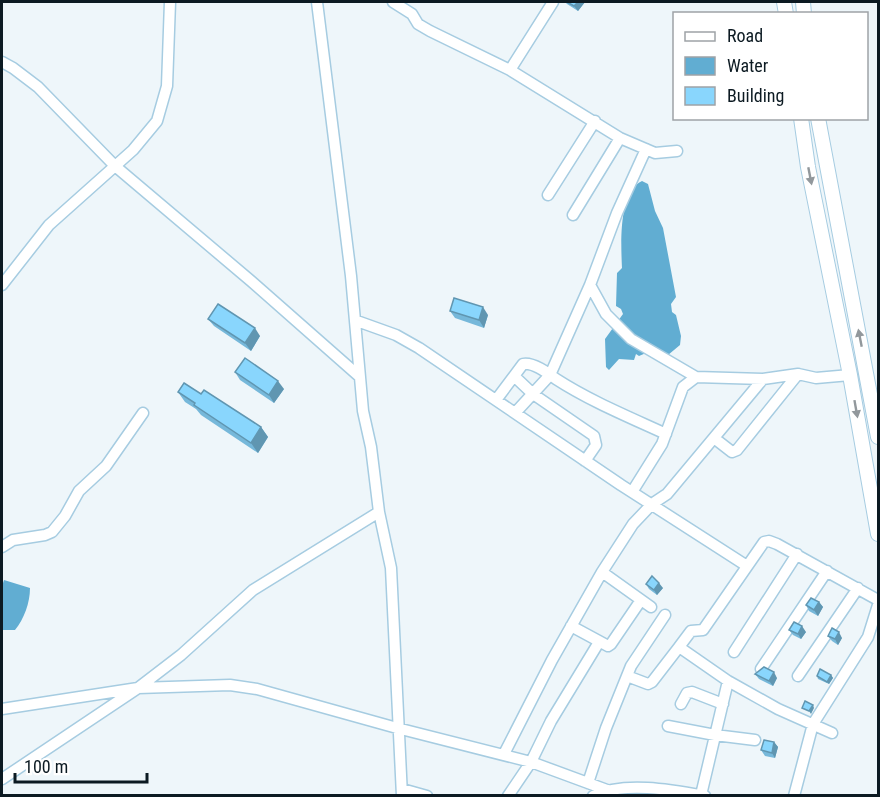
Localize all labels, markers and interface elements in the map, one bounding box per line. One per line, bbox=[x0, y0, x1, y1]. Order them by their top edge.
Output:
legend bbox=[673, 12, 868, 120]
text: Road bbox=[727, 25, 763, 46]
text: Water bbox=[727, 55, 769, 76]
text: Building bbox=[727, 85, 784, 106]
one-way arrow bbox=[806, 167, 815, 186]
one-way arrow bbox=[855, 329, 864, 348]
one-way arrow bbox=[851, 400, 860, 419]
scale bar bbox=[15, 746, 147, 784]
text: 100 m bbox=[24, 756, 68, 777]

